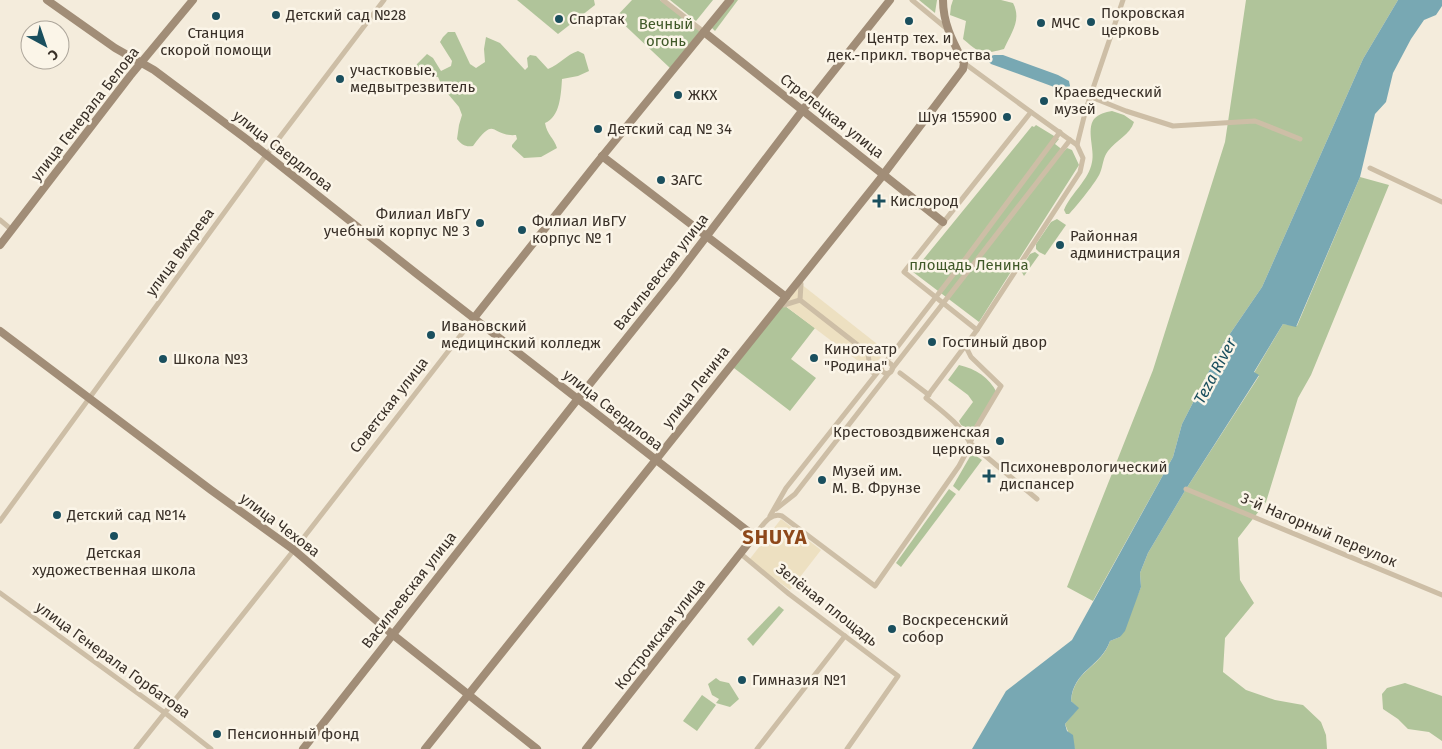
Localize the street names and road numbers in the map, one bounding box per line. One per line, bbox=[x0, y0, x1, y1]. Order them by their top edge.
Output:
street label: улица Генерала Белова bbox=[27, 43, 143, 185]
street label: Стрелецкая улица bbox=[777, 70, 887, 162]
street label: улица Свердлова bbox=[230, 106, 336, 196]
street label: улица Вихрева bbox=[142, 204, 218, 300]
street label: Васильевская улица bbox=[610, 210, 712, 334]
street label: улица Ленина bbox=[658, 343, 734, 431]
street label: Советская улица bbox=[346, 354, 432, 456]
street label: улица Свердлова bbox=[560, 365, 666, 455]
street label: улица Чехова bbox=[237, 489, 323, 561]
street label: 3-й Нагорный переулок bbox=[1238, 489, 1400, 571]
street label: Васильевская улица bbox=[358, 528, 460, 652]
street label: Зелёная площадь bbox=[772, 560, 882, 651]
street label: Костромская улица bbox=[611, 575, 709, 693]
street label: улица Генерала Горбатова bbox=[32, 598, 194, 722]

